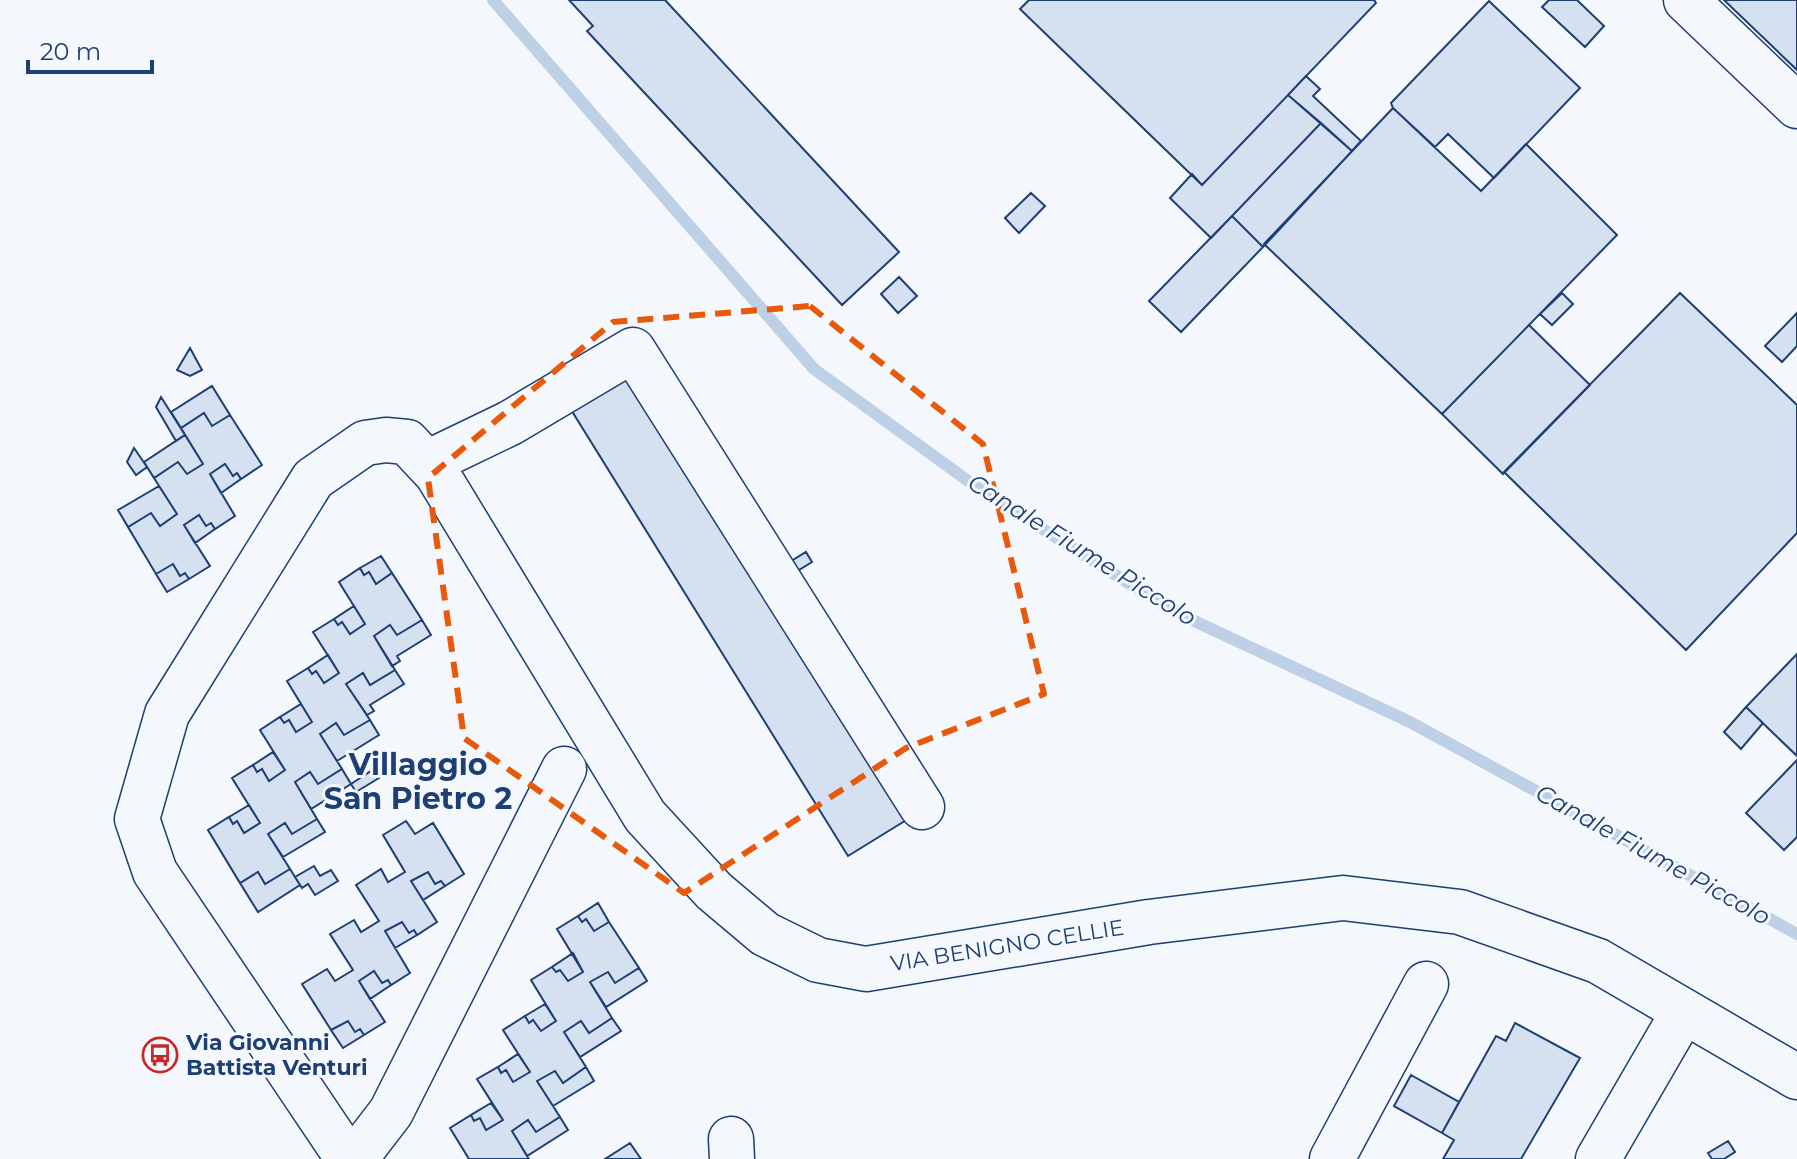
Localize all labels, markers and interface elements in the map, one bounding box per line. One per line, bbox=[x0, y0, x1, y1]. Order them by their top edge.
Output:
scale bar bbox=[28, 24, 152, 74]
text: 20 m bbox=[40, 37, 101, 66]
water label: Canale Fiume Piccolo bbox=[963, 467, 1202, 632]
district label: Villaggio San Pietro 2 bbox=[324, 746, 512, 817]
water label: Canale Fiume Piccolo bbox=[1531, 778, 1776, 931]
street label: VIA BENIGNO CELLIE bbox=[889, 914, 1126, 977]
place label: Via Giovanni Battista Venturi bbox=[185, 1029, 368, 1081]
bus stop icon: Via Giovanni Battista Venturi bbox=[141, 1036, 179, 1074]

